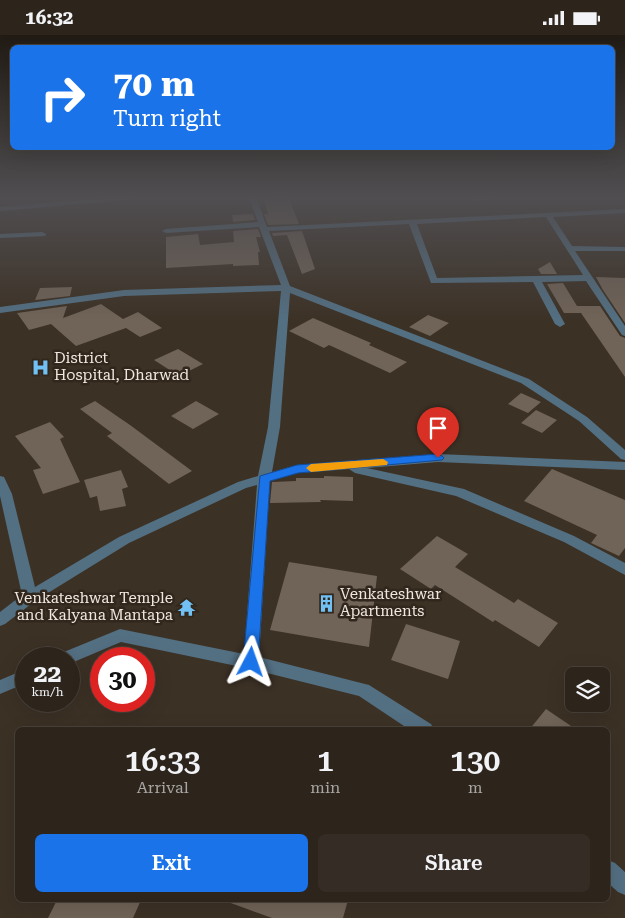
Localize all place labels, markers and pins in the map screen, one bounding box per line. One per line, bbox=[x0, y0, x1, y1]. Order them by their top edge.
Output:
place label: District Hospital, Dharwad bbox=[54, 349, 189, 384]
hospital icon: District Hospital, Dharwad bbox=[30, 357, 50, 377]
pin bbox=[417, 407, 459, 458]
place label: Venkateshwar Apartments bbox=[340, 585, 441, 620]
place label: Venkateshwar Temple and Kalyana Mantapa bbox=[14, 589, 173, 624]
building icon: Venkateshwar Apartments bbox=[316, 593, 336, 613]
temple icon: Venkateshwar Temple and Kalyana Mantapa bbox=[177, 597, 197, 617]

